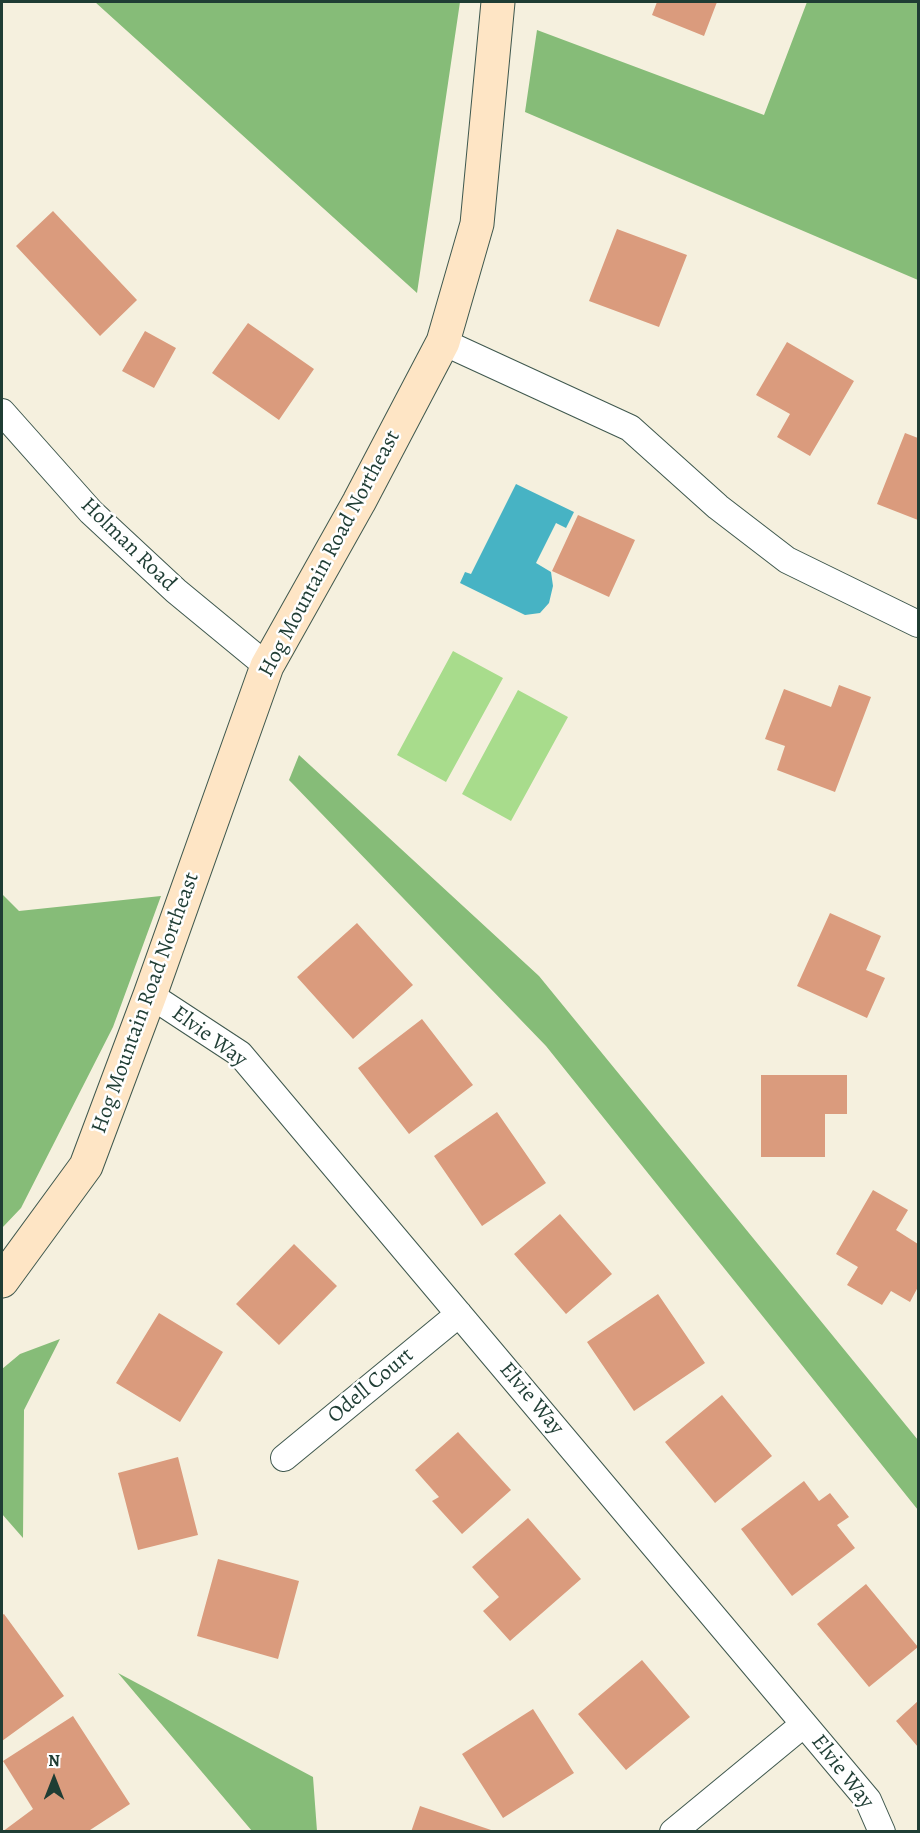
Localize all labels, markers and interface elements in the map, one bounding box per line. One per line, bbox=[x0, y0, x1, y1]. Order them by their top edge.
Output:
street label: Hog Mountain Road Northeast bbox=[254, 426, 406, 682]
street label: Holman Road bbox=[75, 493, 181, 597]
street label: Hog Mountain Road Northeast bbox=[86, 869, 206, 1137]
street label: Elvie Way bbox=[166, 1001, 252, 1073]
street label: Odell Court bbox=[323, 1343, 419, 1429]
street label: Elvie Way bbox=[493, 1357, 569, 1441]
street label: Elvie Way bbox=[805, 1730, 879, 1814]
north arrow bbox=[24, 1749, 84, 1809]
text: N bbox=[48, 1750, 60, 1772]

